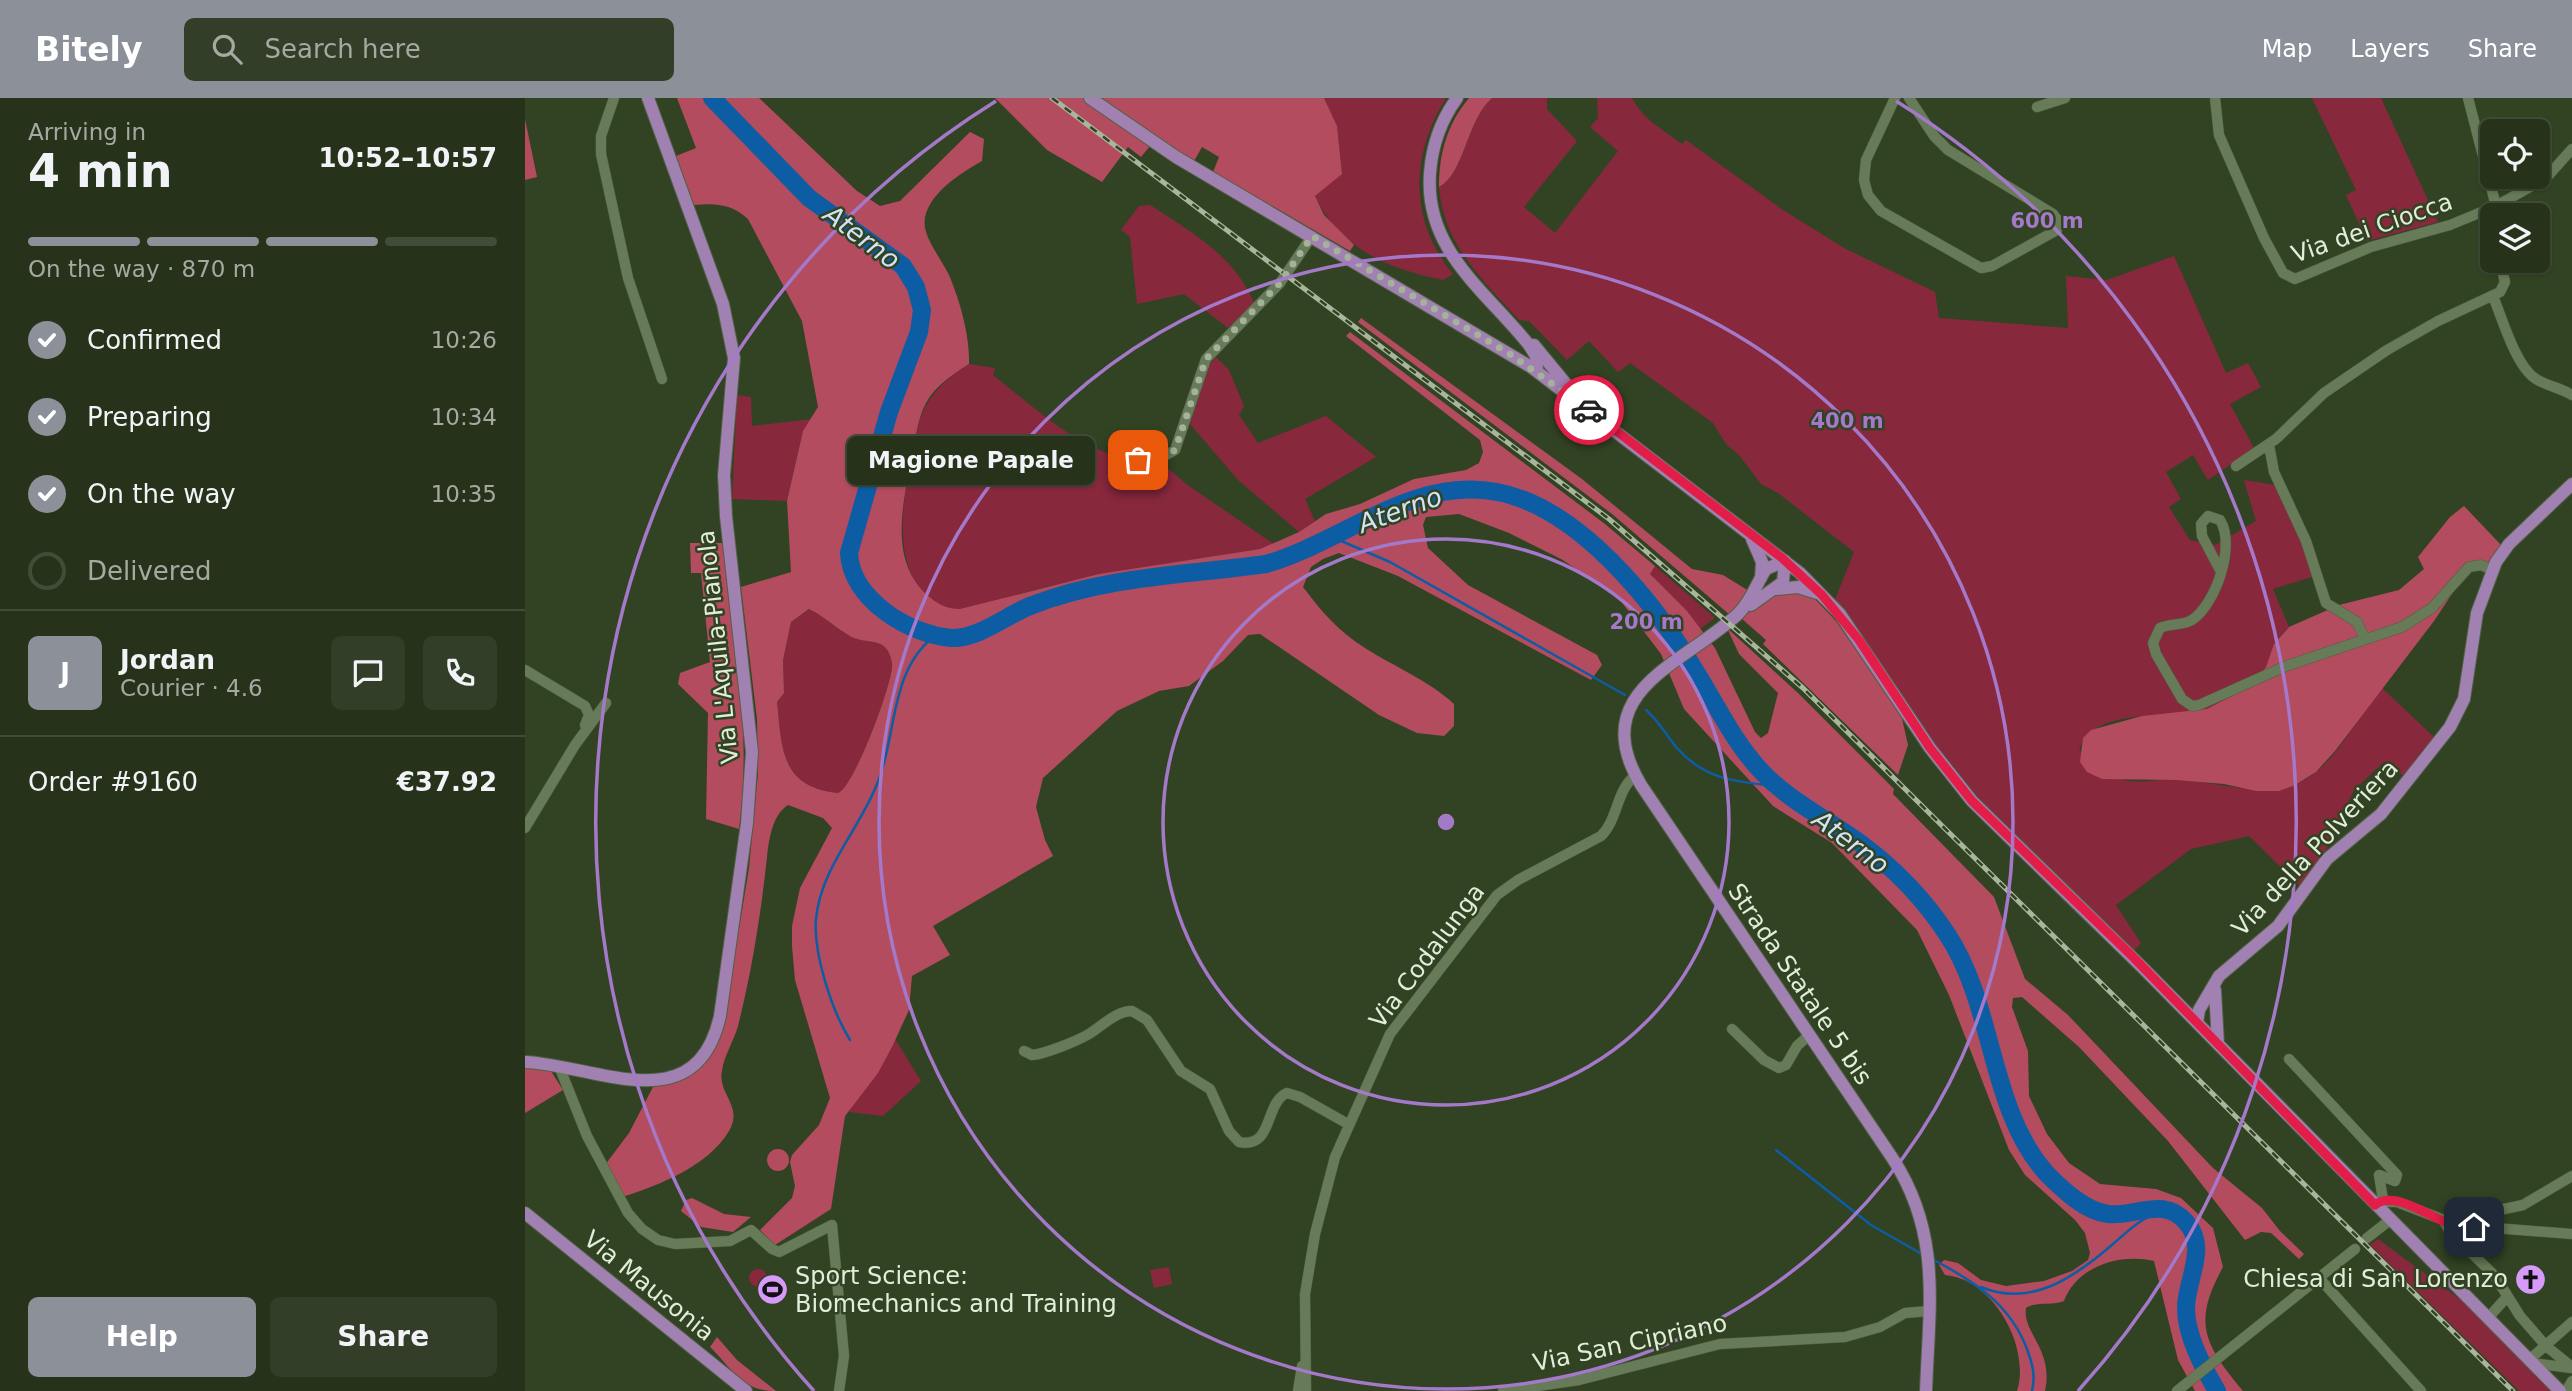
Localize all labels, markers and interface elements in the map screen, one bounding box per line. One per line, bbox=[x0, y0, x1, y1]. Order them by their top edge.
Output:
search box bbox=[184, 18, 674, 81]
text: Bitely bbox=[35, 30, 142, 69]
icon: search bbox=[208, 30, 246, 68]
text: Search here bbox=[264, 34, 421, 64]
text: Map bbox=[2262, 35, 2312, 63]
text: Layers bbox=[2350, 35, 2430, 63]
text: Share bbox=[2468, 35, 2537, 63]
text: Arriving in bbox=[28, 119, 146, 145]
map controls bbox=[2480, 119, 2550, 273]
button: locate bbox=[2480, 119, 2550, 189]
text: 10:52–10:57 bbox=[318, 143, 497, 173]
text: 4 min bbox=[28, 144, 172, 198]
street label: Via dei Ciocca bbox=[2288, 187, 2456, 269]
water label: Aterno bbox=[817, 198, 906, 275]
button: layers bbox=[2480, 203, 2550, 273]
text: 600 m bbox=[2010, 209, 2084, 233]
text: On the way · 870 m bbox=[28, 256, 255, 282]
icon: check bbox=[28, 321, 66, 359]
text: Confirmed bbox=[87, 325, 222, 355]
text: 10:26 bbox=[431, 327, 497, 353]
courier bbox=[1554, 375, 1624, 445]
icon: car bbox=[1570, 391, 1608, 429]
icon: check bbox=[28, 398, 66, 436]
text: Preparing bbox=[87, 402, 212, 432]
text: 10:34 bbox=[431, 404, 497, 430]
text: 400 m bbox=[1810, 409, 1884, 433]
pin bbox=[1108, 430, 1168, 490]
callout: Magione Papale bbox=[847, 436, 1096, 484]
icon: bag bbox=[1119, 441, 1157, 479]
text: Magione Papale bbox=[868, 447, 1074, 473]
icon: check bbox=[28, 475, 66, 513]
text: On the way bbox=[87, 479, 236, 509]
text: 10:35 bbox=[431, 481, 497, 507]
water label: Aterno bbox=[1352, 481, 1446, 540]
street label: Via L'Aquila-Pianola bbox=[692, 529, 744, 765]
text: Delivered bbox=[87, 556, 211, 586]
text: 200 m bbox=[1609, 610, 1683, 634]
button: chat bbox=[331, 636, 405, 710]
button: phone bbox=[423, 636, 497, 710]
text: Jordan bbox=[120, 645, 215, 675]
text: J bbox=[60, 658, 70, 688]
text: Courier · 4.6 bbox=[120, 675, 263, 701]
street label: Via della Polveriera bbox=[2226, 754, 2404, 942]
text: Order #9160 bbox=[28, 767, 198, 797]
text: €37.92 bbox=[397, 767, 497, 797]
water label: Aterno bbox=[1806, 803, 1895, 880]
centre of rings bbox=[1434, 810, 1458, 834]
street label: Via Codalunga bbox=[1364, 878, 1490, 1034]
street label: Strada Statale 5 bis bbox=[1722, 878, 1878, 1090]
pin bbox=[2444, 1197, 2504, 1257]
icon: home bbox=[2455, 1208, 2493, 1246]
street label: Via Mausonia bbox=[578, 1225, 720, 1347]
place label: Sport Science: Biomechanics and Training bbox=[795, 1262, 1117, 1318]
church icon: Chiesa di San Lorenzo bbox=[2514, 1262, 2548, 1296]
place label: Chiesa di San Lorenzo bbox=[2243, 1265, 2508, 1293]
sports icon: Sport Science: Biomechanics and Training bbox=[755, 1273, 789, 1307]
button: Help bbox=[28, 1297, 256, 1377]
button: Share bbox=[270, 1297, 497, 1377]
street label: Via San Cipriano bbox=[1531, 1309, 1729, 1377]

